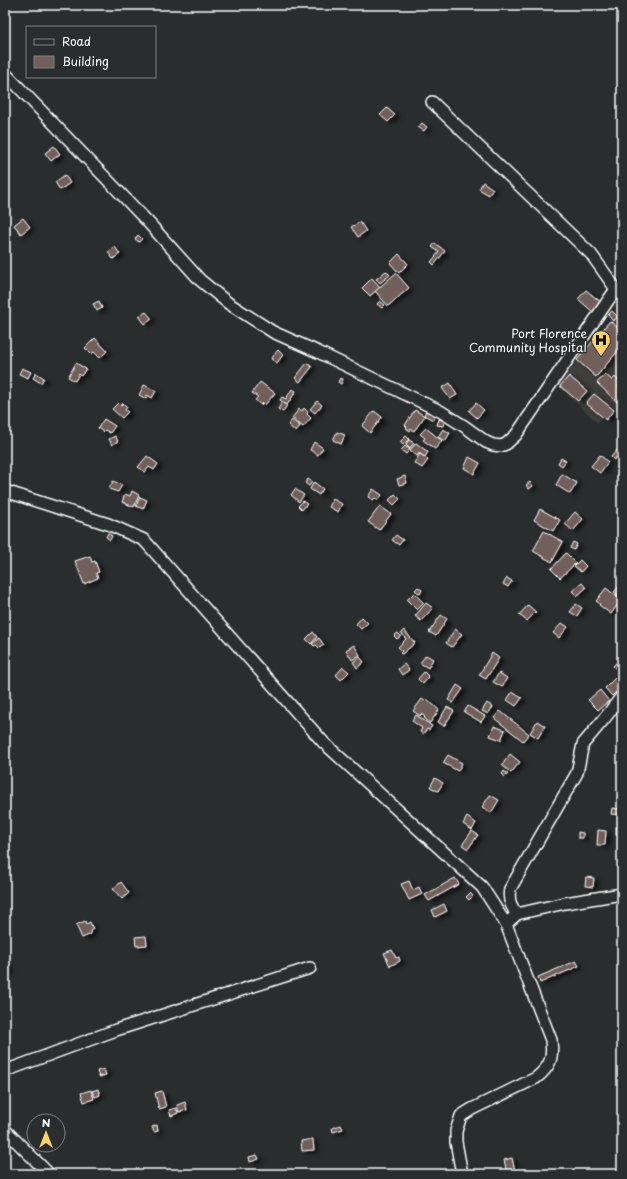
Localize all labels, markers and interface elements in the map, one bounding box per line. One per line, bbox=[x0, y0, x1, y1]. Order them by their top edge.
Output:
legend bbox=[26, 26, 156, 78]
text: Road bbox=[62, 32, 91, 50]
text: Building bbox=[62, 52, 109, 70]
place label: Port Florence Community Hospital bbox=[469, 324, 587, 356]
hospital icon: Port Florence Community Hospital bbox=[590, 329, 612, 357]
north arrow bbox=[26, 1113, 66, 1153]
text: N bbox=[42, 1114, 51, 1131]

